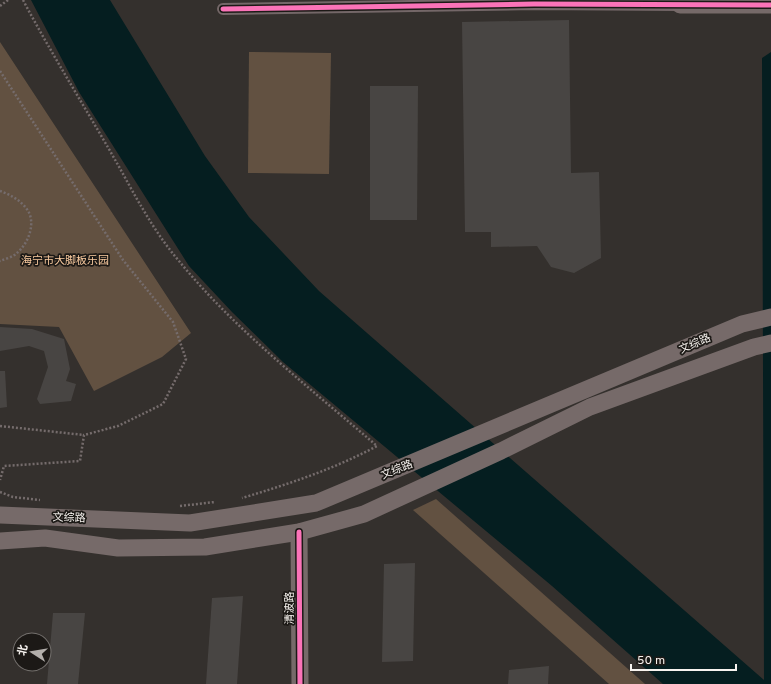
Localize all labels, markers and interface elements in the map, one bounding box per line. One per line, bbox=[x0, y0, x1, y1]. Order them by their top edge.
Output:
park label: 海宁市大脚板乐园 bbox=[21, 254, 109, 268]
street label: 文综路 bbox=[677, 331, 713, 357]
street label: 文综路 bbox=[379, 457, 415, 483]
street label: 文综路 bbox=[52, 510, 86, 526]
street label: 清波路 bbox=[283, 592, 297, 625]
north arrow bbox=[12, 632, 52, 672]
text: 北 bbox=[15, 643, 31, 657]
scale bar bbox=[631, 646, 736, 672]
text: 50 m bbox=[637, 653, 665, 669]

